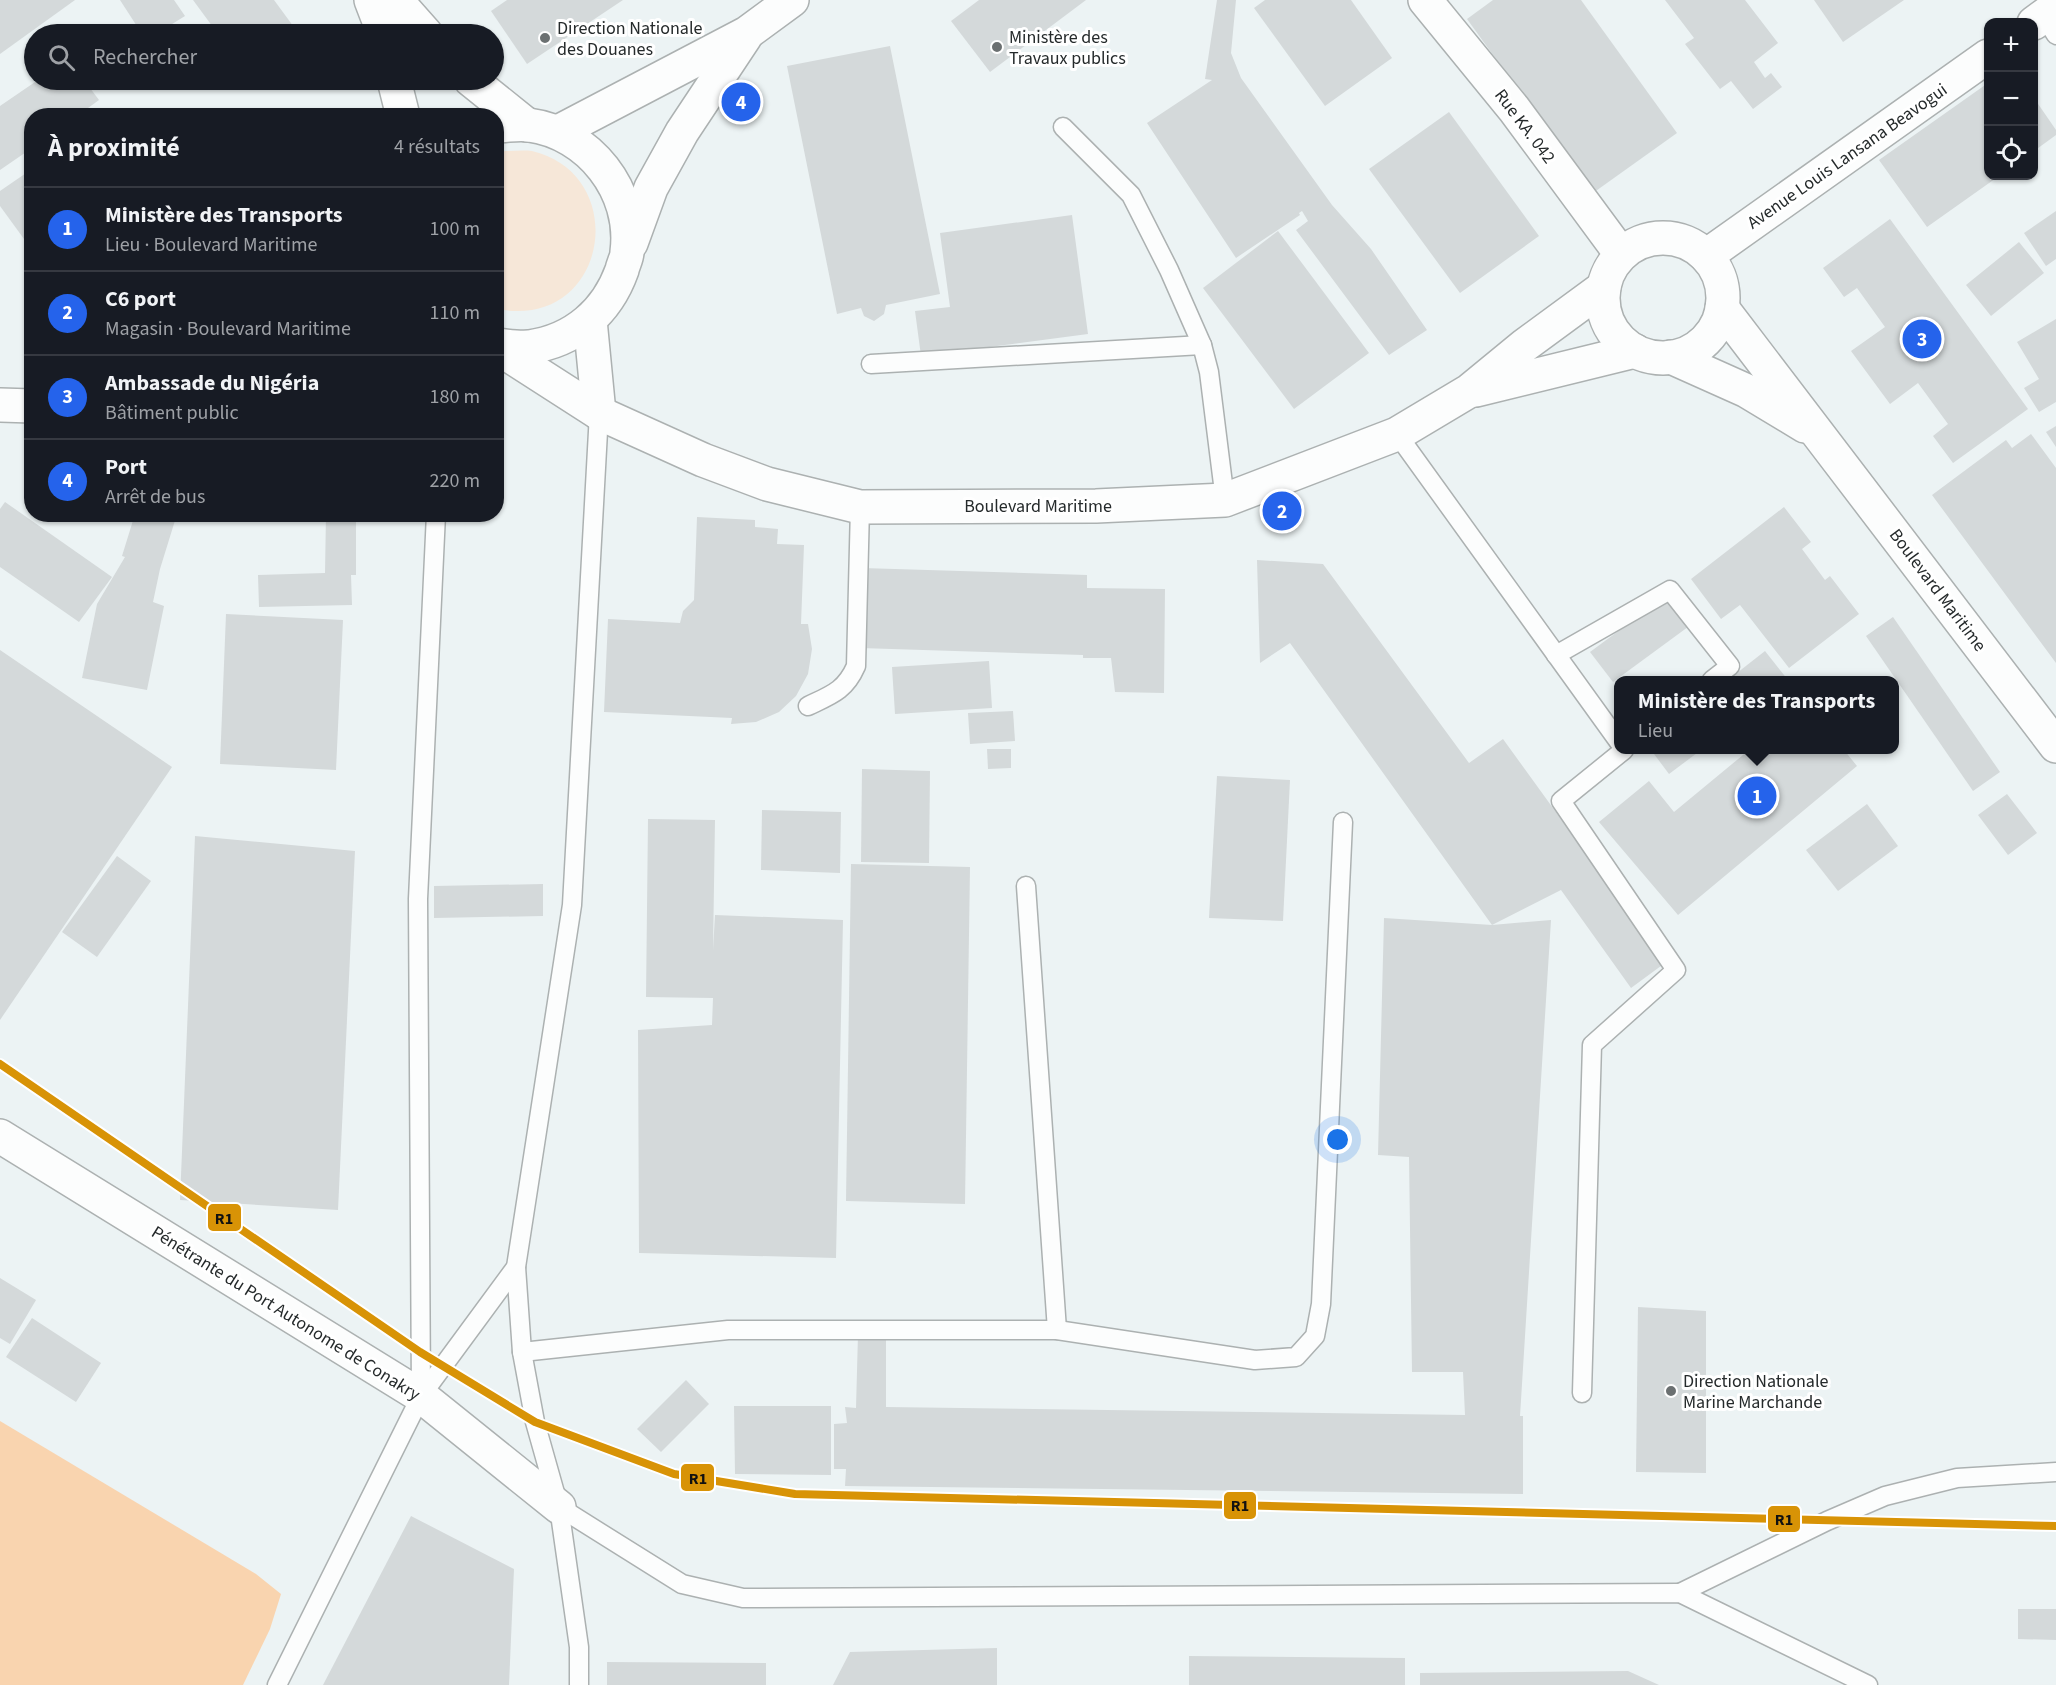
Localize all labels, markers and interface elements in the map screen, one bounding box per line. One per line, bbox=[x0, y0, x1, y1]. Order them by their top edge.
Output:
place label: Direction Nationale des Douanes bbox=[557, 16, 702, 62]
map controls bbox=[1984, 18, 2038, 180]
button: + bbox=[1984, 18, 2038, 72]
search box bbox=[24, 24, 504, 90]
place label: Ministère des Travaux publics bbox=[1009, 25, 1126, 71]
marker: Direction Nationale des Douanes bbox=[538, 31, 552, 45]
marker: Ministère des Travaux publics bbox=[990, 40, 1004, 54]
icon: search bbox=[45, 41, 78, 74]
text: Rechercher bbox=[93, 41, 197, 73]
button: − bbox=[1984, 72, 2038, 126]
street label: Avenue Louis Lansana Beavogui bbox=[1742, 78, 1952, 235]
pin: 4 bbox=[722, 80, 760, 124]
street label: Rue KA. 042 bbox=[1488, 84, 1561, 169]
button: locate bbox=[1984, 126, 2038, 180]
text: À proximité bbox=[48, 129, 180, 166]
text: 4 résultats bbox=[394, 133, 480, 161]
text: Ministère des Transports bbox=[105, 199, 343, 231]
text: 1 bbox=[62, 215, 73, 243]
text: 100 m bbox=[430, 215, 480, 243]
text: Lieu · Boulevard Maritime bbox=[105, 231, 318, 259]
text: C6 port bbox=[105, 283, 176, 315]
text: 2 bbox=[62, 299, 73, 327]
text: 110 m bbox=[430, 299, 480, 327]
text: Magasin · Boulevard Maritime bbox=[105, 315, 351, 343]
pin: 3 bbox=[1902, 316, 1942, 362]
text: Ambassade du Nigéria bbox=[105, 367, 319, 399]
text: 3 bbox=[62, 383, 73, 411]
text: 180 m bbox=[430, 383, 480, 411]
text: Bâtiment public bbox=[105, 399, 239, 427]
text: Port bbox=[105, 451, 147, 483]
text: 4 bbox=[62, 467, 73, 495]
text: 220 m bbox=[430, 467, 480, 495]
text: Arrêt de bus bbox=[105, 483, 205, 511]
pin: 2 bbox=[1262, 488, 1302, 534]
street label: Boulevard Maritime bbox=[964, 494, 1112, 519]
street label: Boulevard Maritime bbox=[1883, 524, 1992, 657]
popup bbox=[1614, 676, 1899, 754]
text: Ministère des Transports bbox=[1638, 685, 1875, 717]
text: Lieu bbox=[1638, 717, 1673, 745]
pin: 1 bbox=[1738, 774, 1776, 818]
your location bbox=[1323, 1125, 1352, 1154]
line badge: R1 bbox=[207, 1203, 242, 1232]
text: R1 bbox=[215, 1208, 233, 1230]
street label: Pénétrante du Port Autonome de Conakry bbox=[146, 1220, 426, 1407]
place label: Direction Nationale Marine Marchande bbox=[1683, 1369, 1828, 1415]
marker: Direction Nationale Marine Marchande bbox=[1664, 1384, 1678, 1398]
line badge: R1 bbox=[680, 1463, 715, 1492]
text: R1 bbox=[689, 1468, 707, 1490]
line badge: R1 bbox=[1223, 1491, 1257, 1520]
text: R1 bbox=[1231, 1495, 1249, 1517]
line badge: R1 bbox=[1767, 1505, 1801, 1533]
text: R1 bbox=[1775, 1509, 1793, 1531]

